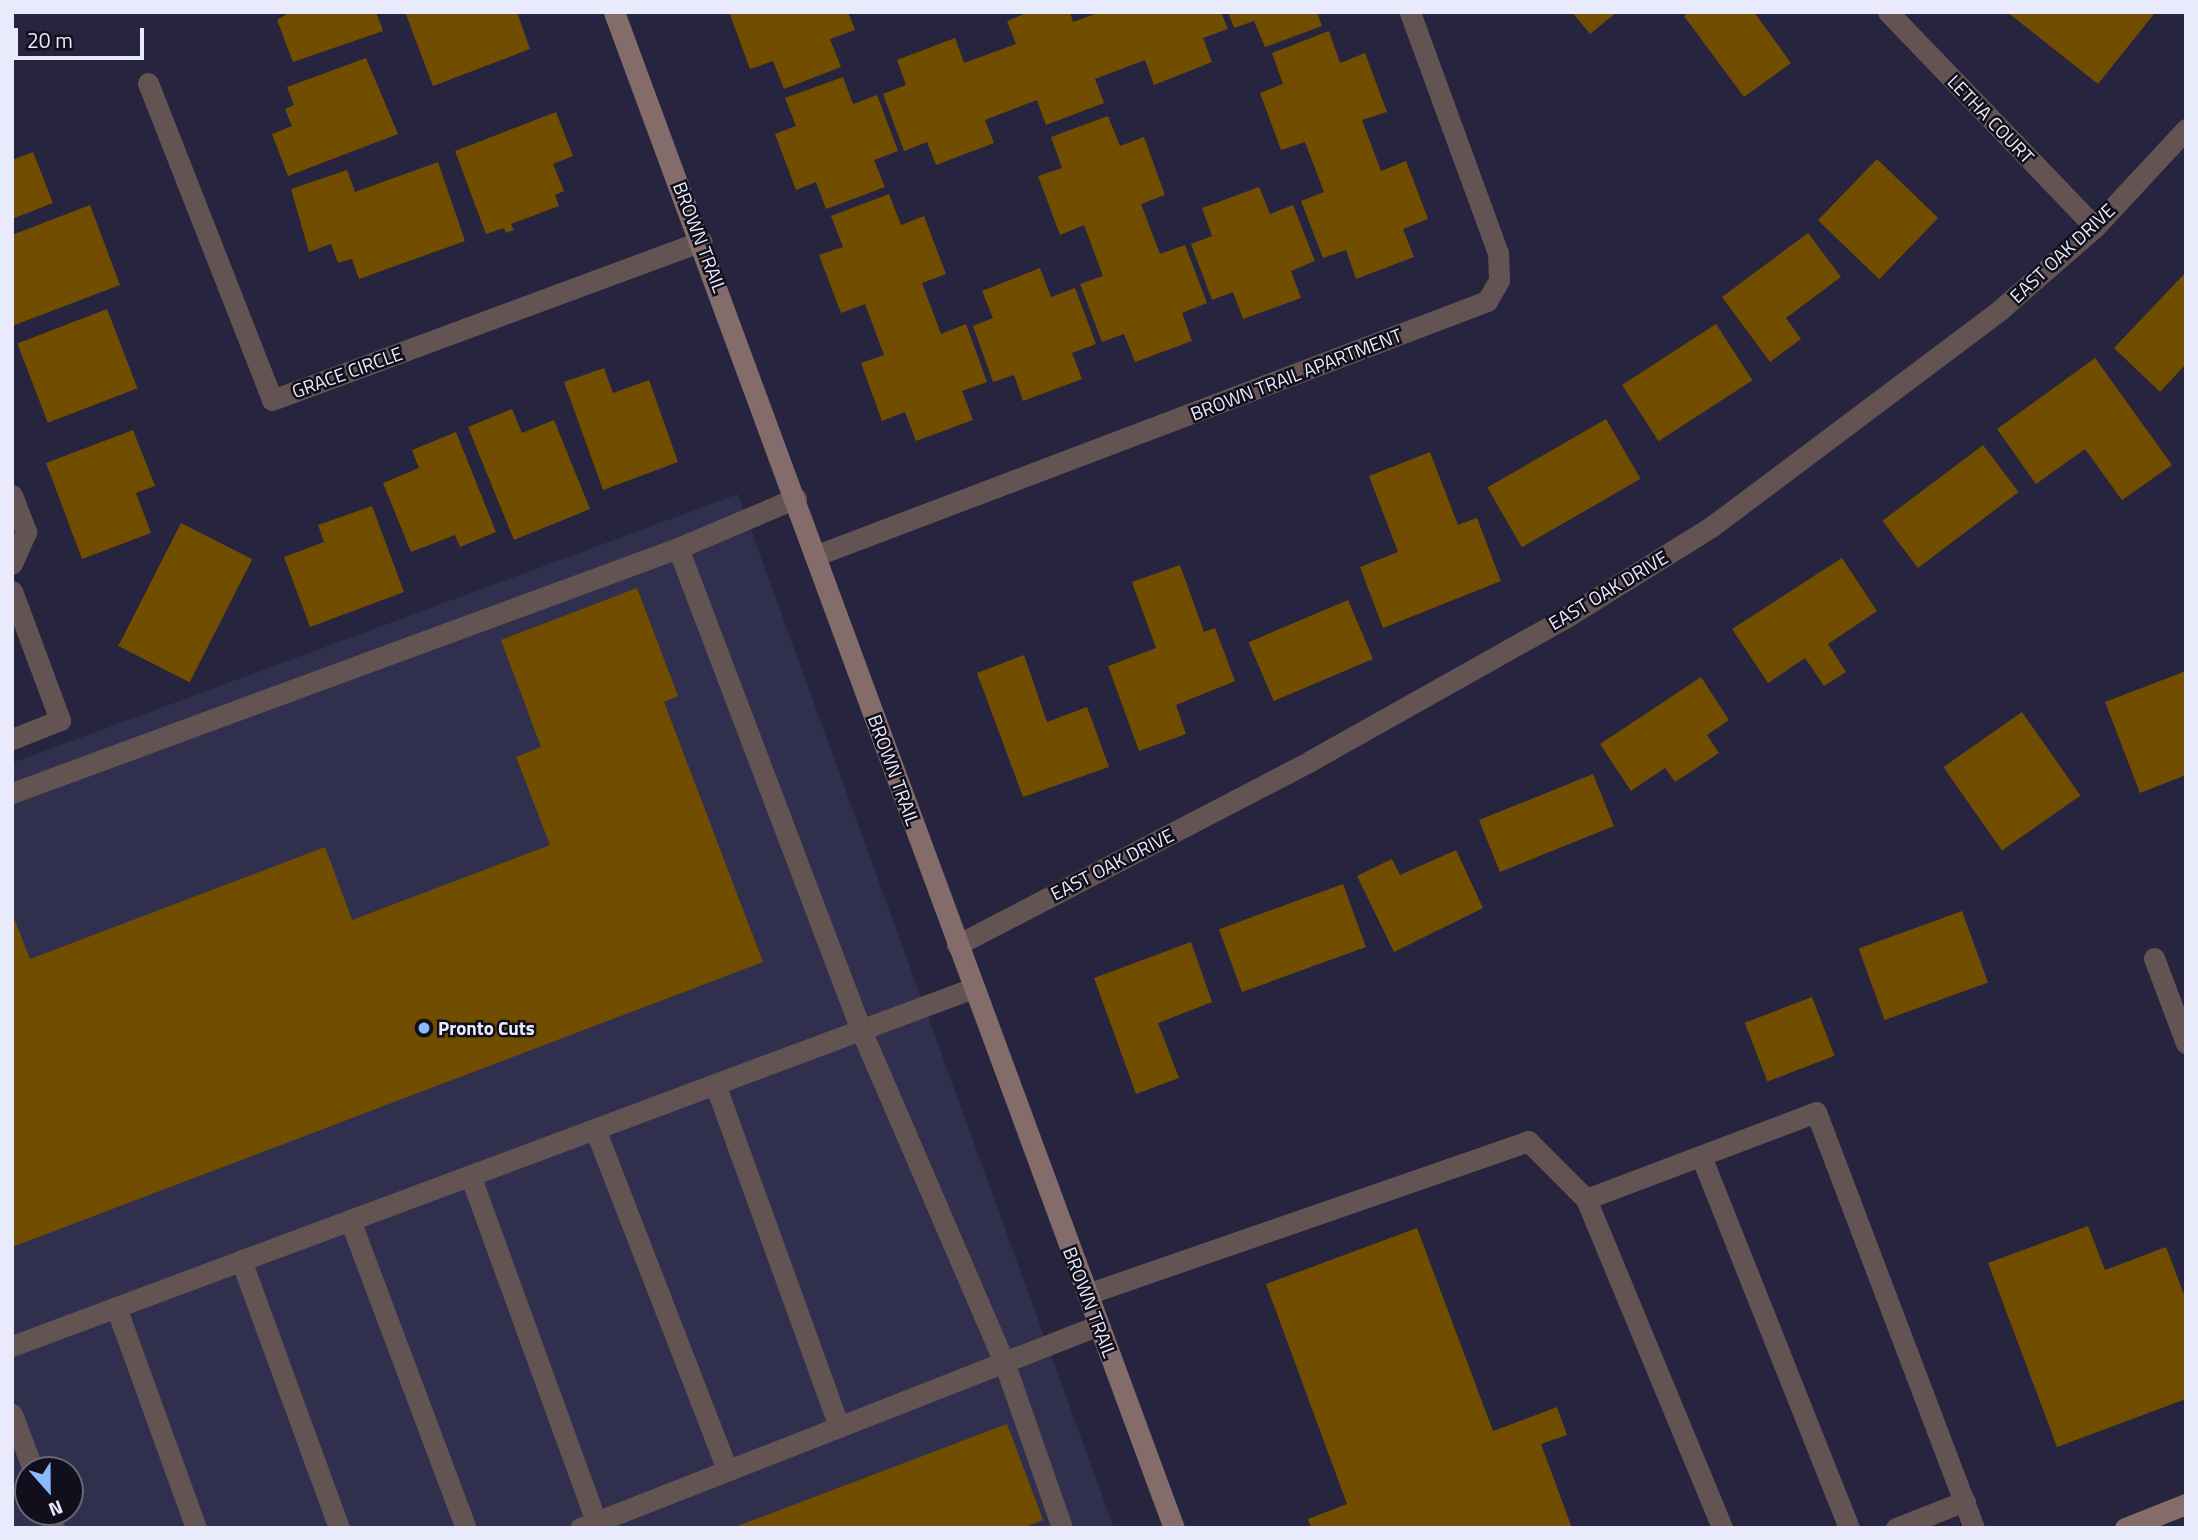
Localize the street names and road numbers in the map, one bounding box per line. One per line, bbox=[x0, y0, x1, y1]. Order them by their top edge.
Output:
street label: LETHA COURT bbox=[1943, 70, 2039, 168]
street label: BROWN TRAIL bbox=[668, 179, 732, 295]
street label: EAST OAK DRIVE bbox=[2005, 199, 2119, 307]
street label: BROWN TRAIL APARTMENT bbox=[1187, 323, 1405, 425]
street label: GRACE CIRCLE bbox=[289, 341, 405, 403]
street label: EAST OAK DRIVE bbox=[1544, 545, 1672, 635]
street label: BROWN TRAIL bbox=[863, 711, 925, 829]
street label: EAST OAK DRIVE bbox=[1047, 823, 1177, 905]
street label: BROWN TRAIL bbox=[1058, 1244, 1122, 1360]

